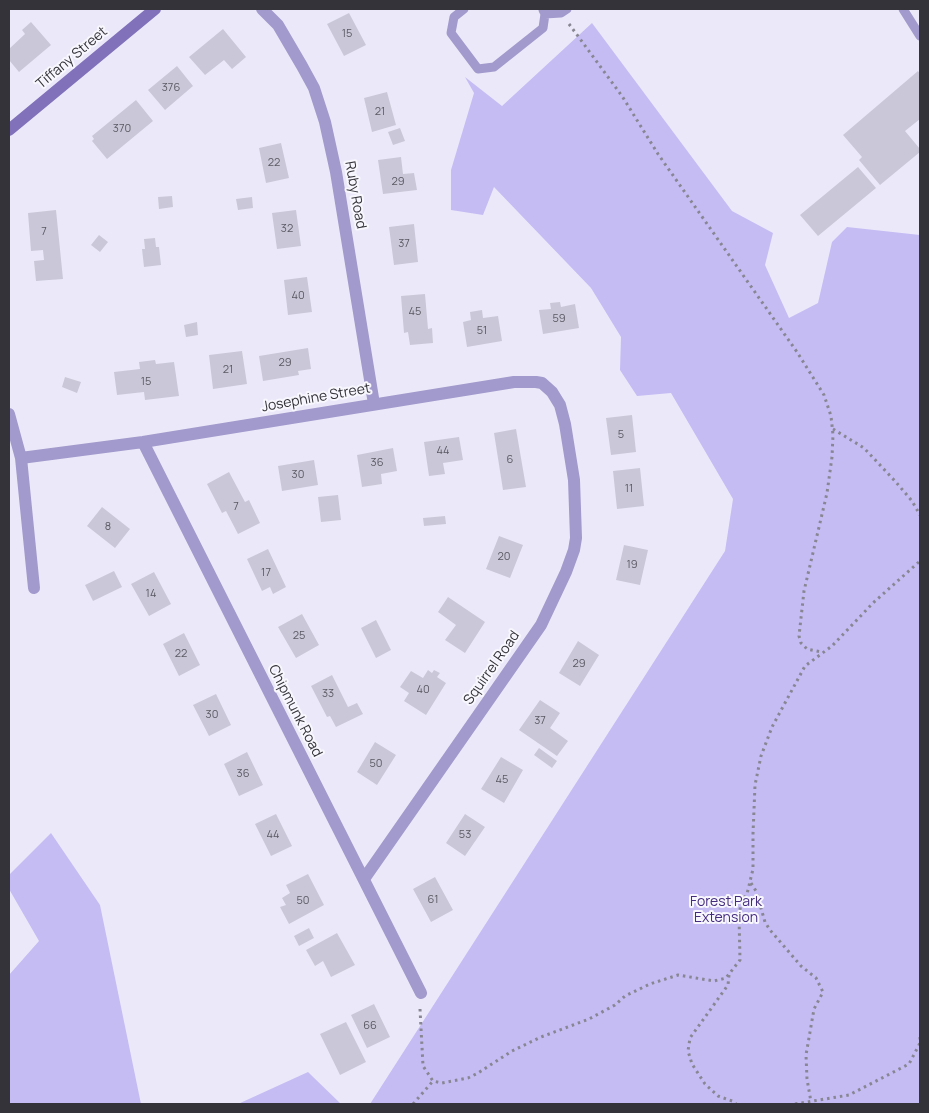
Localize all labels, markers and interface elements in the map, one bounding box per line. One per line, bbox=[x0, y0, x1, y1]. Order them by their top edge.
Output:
street label: Tiffany Street bbox=[33, 23, 111, 93]
house number: 15 bbox=[342, 27, 352, 41]
house number: 376 bbox=[162, 81, 180, 95]
house number: 21 bbox=[375, 105, 385, 119]
house number: 370 bbox=[113, 122, 131, 136]
house number: 22 bbox=[268, 156, 280, 170]
street label: Ruby Road bbox=[341, 160, 369, 230]
house number: 29 bbox=[391, 175, 405, 189]
house number: 32 bbox=[281, 222, 293, 236]
house number: 7 bbox=[41, 225, 47, 239]
house number: 37 bbox=[398, 237, 410, 251]
house number: 40 bbox=[291, 289, 305, 303]
house number: 45 bbox=[409, 305, 421, 319]
house number: 59 bbox=[552, 312, 566, 326]
house number: 51 bbox=[477, 324, 487, 338]
house number: 29 bbox=[278, 356, 292, 370]
house number: 21 bbox=[223, 363, 233, 377]
house number: 15 bbox=[141, 375, 151, 389]
street label: Josephine Street bbox=[260, 380, 372, 416]
house number: 5 bbox=[618, 428, 624, 442]
house number: 44 bbox=[436, 444, 450, 458]
house number: 6 bbox=[507, 453, 513, 467]
house number: 36 bbox=[371, 456, 383, 470]
house number: 30 bbox=[292, 468, 304, 482]
house number: 11 bbox=[625, 482, 633, 496]
house number: 7 bbox=[233, 500, 239, 514]
house number: 8 bbox=[105, 520, 111, 534]
house number: 20 bbox=[498, 550, 510, 564]
house number: 19 bbox=[626, 558, 638, 572]
house number: 17 bbox=[261, 566, 271, 580]
house number: 14 bbox=[146, 587, 156, 601]
street label: Squirrel Road bbox=[460, 628, 524, 708]
house number: 25 bbox=[293, 629, 305, 643]
house number: 22 bbox=[175, 647, 187, 661]
house number: 29 bbox=[572, 657, 586, 671]
street label: Chipmunk Road bbox=[265, 662, 325, 760]
house number: 40 bbox=[416, 683, 430, 697]
house number: 33 bbox=[322, 687, 334, 701]
house number: 30 bbox=[206, 708, 218, 722]
house number: 37 bbox=[534, 714, 546, 728]
house number: 50 bbox=[369, 757, 383, 771]
house number: 36 bbox=[237, 767, 249, 781]
house number: 45 bbox=[496, 773, 508, 787]
house number: 44 bbox=[266, 828, 280, 842]
house number: 53 bbox=[459, 828, 471, 842]
house number: 61 bbox=[428, 893, 438, 907]
house number: 50 bbox=[296, 894, 310, 908]
park label: Forest Park Extension bbox=[690, 894, 762, 926]
house number: 66 bbox=[363, 1019, 377, 1033]

